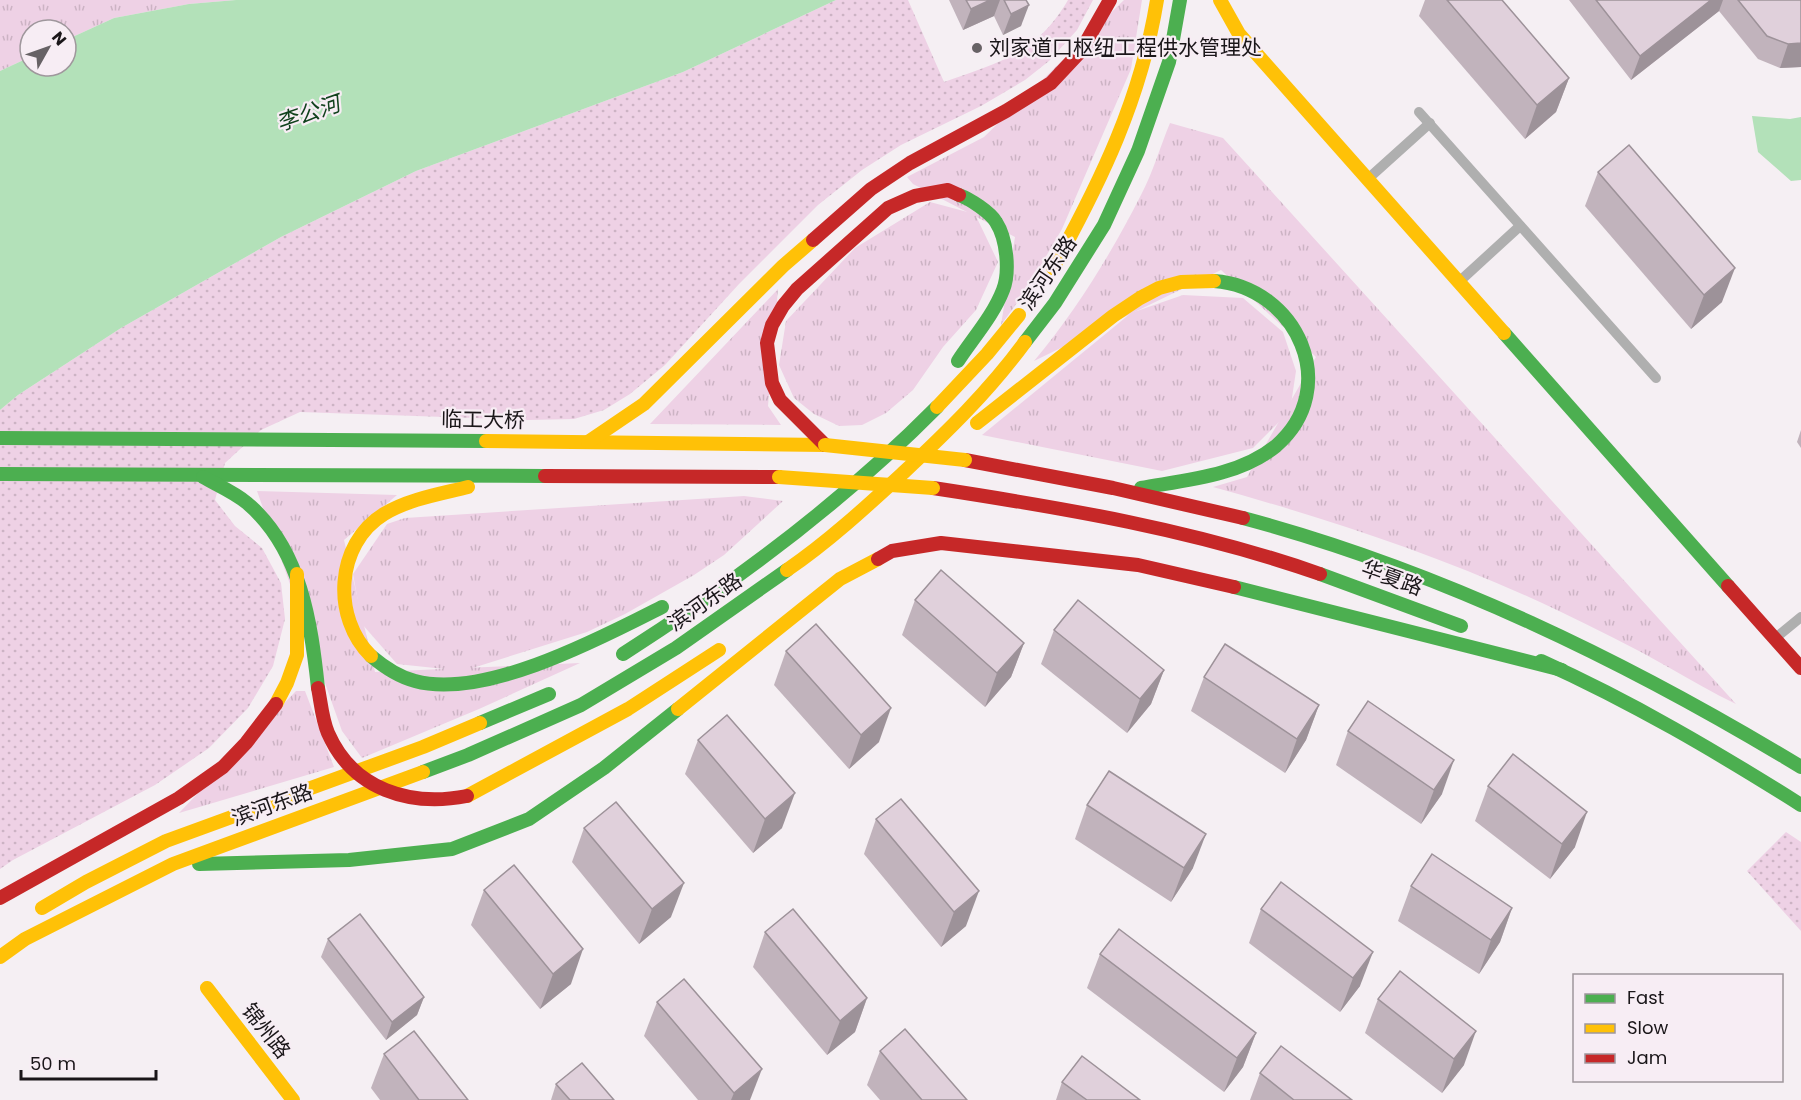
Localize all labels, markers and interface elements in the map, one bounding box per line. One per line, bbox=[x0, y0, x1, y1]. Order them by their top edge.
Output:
north arrow bbox=[18, 18, 78, 78]
text: N bbox=[46, 27, 72, 51]
place label: 刘家道口枢纽工程供水管理处 bbox=[989, 33, 1262, 62]
marker: 刘家道口枢纽工程供水管理处 bbox=[970, 41, 984, 55]
water label: 李公河 bbox=[272, 87, 348, 139]
street label: 滨河东路 bbox=[1012, 230, 1083, 316]
street label: 临工大桥 bbox=[441, 404, 525, 435]
street label: 华夏路 bbox=[1358, 553, 1427, 602]
street label: 滨河东路 bbox=[662, 566, 747, 638]
street label: 滨河东路 bbox=[227, 777, 316, 833]
legend bbox=[1573, 974, 1783, 1082]
text: Fast bbox=[1627, 985, 1664, 1010]
street label: 锦州路 bbox=[236, 997, 297, 1064]
text: Slow bbox=[1627, 1015, 1669, 1040]
scale bar bbox=[21, 1043, 156, 1081]
text: Jam bbox=[1627, 1045, 1667, 1070]
text: 50 m bbox=[30, 1051, 76, 1076]

